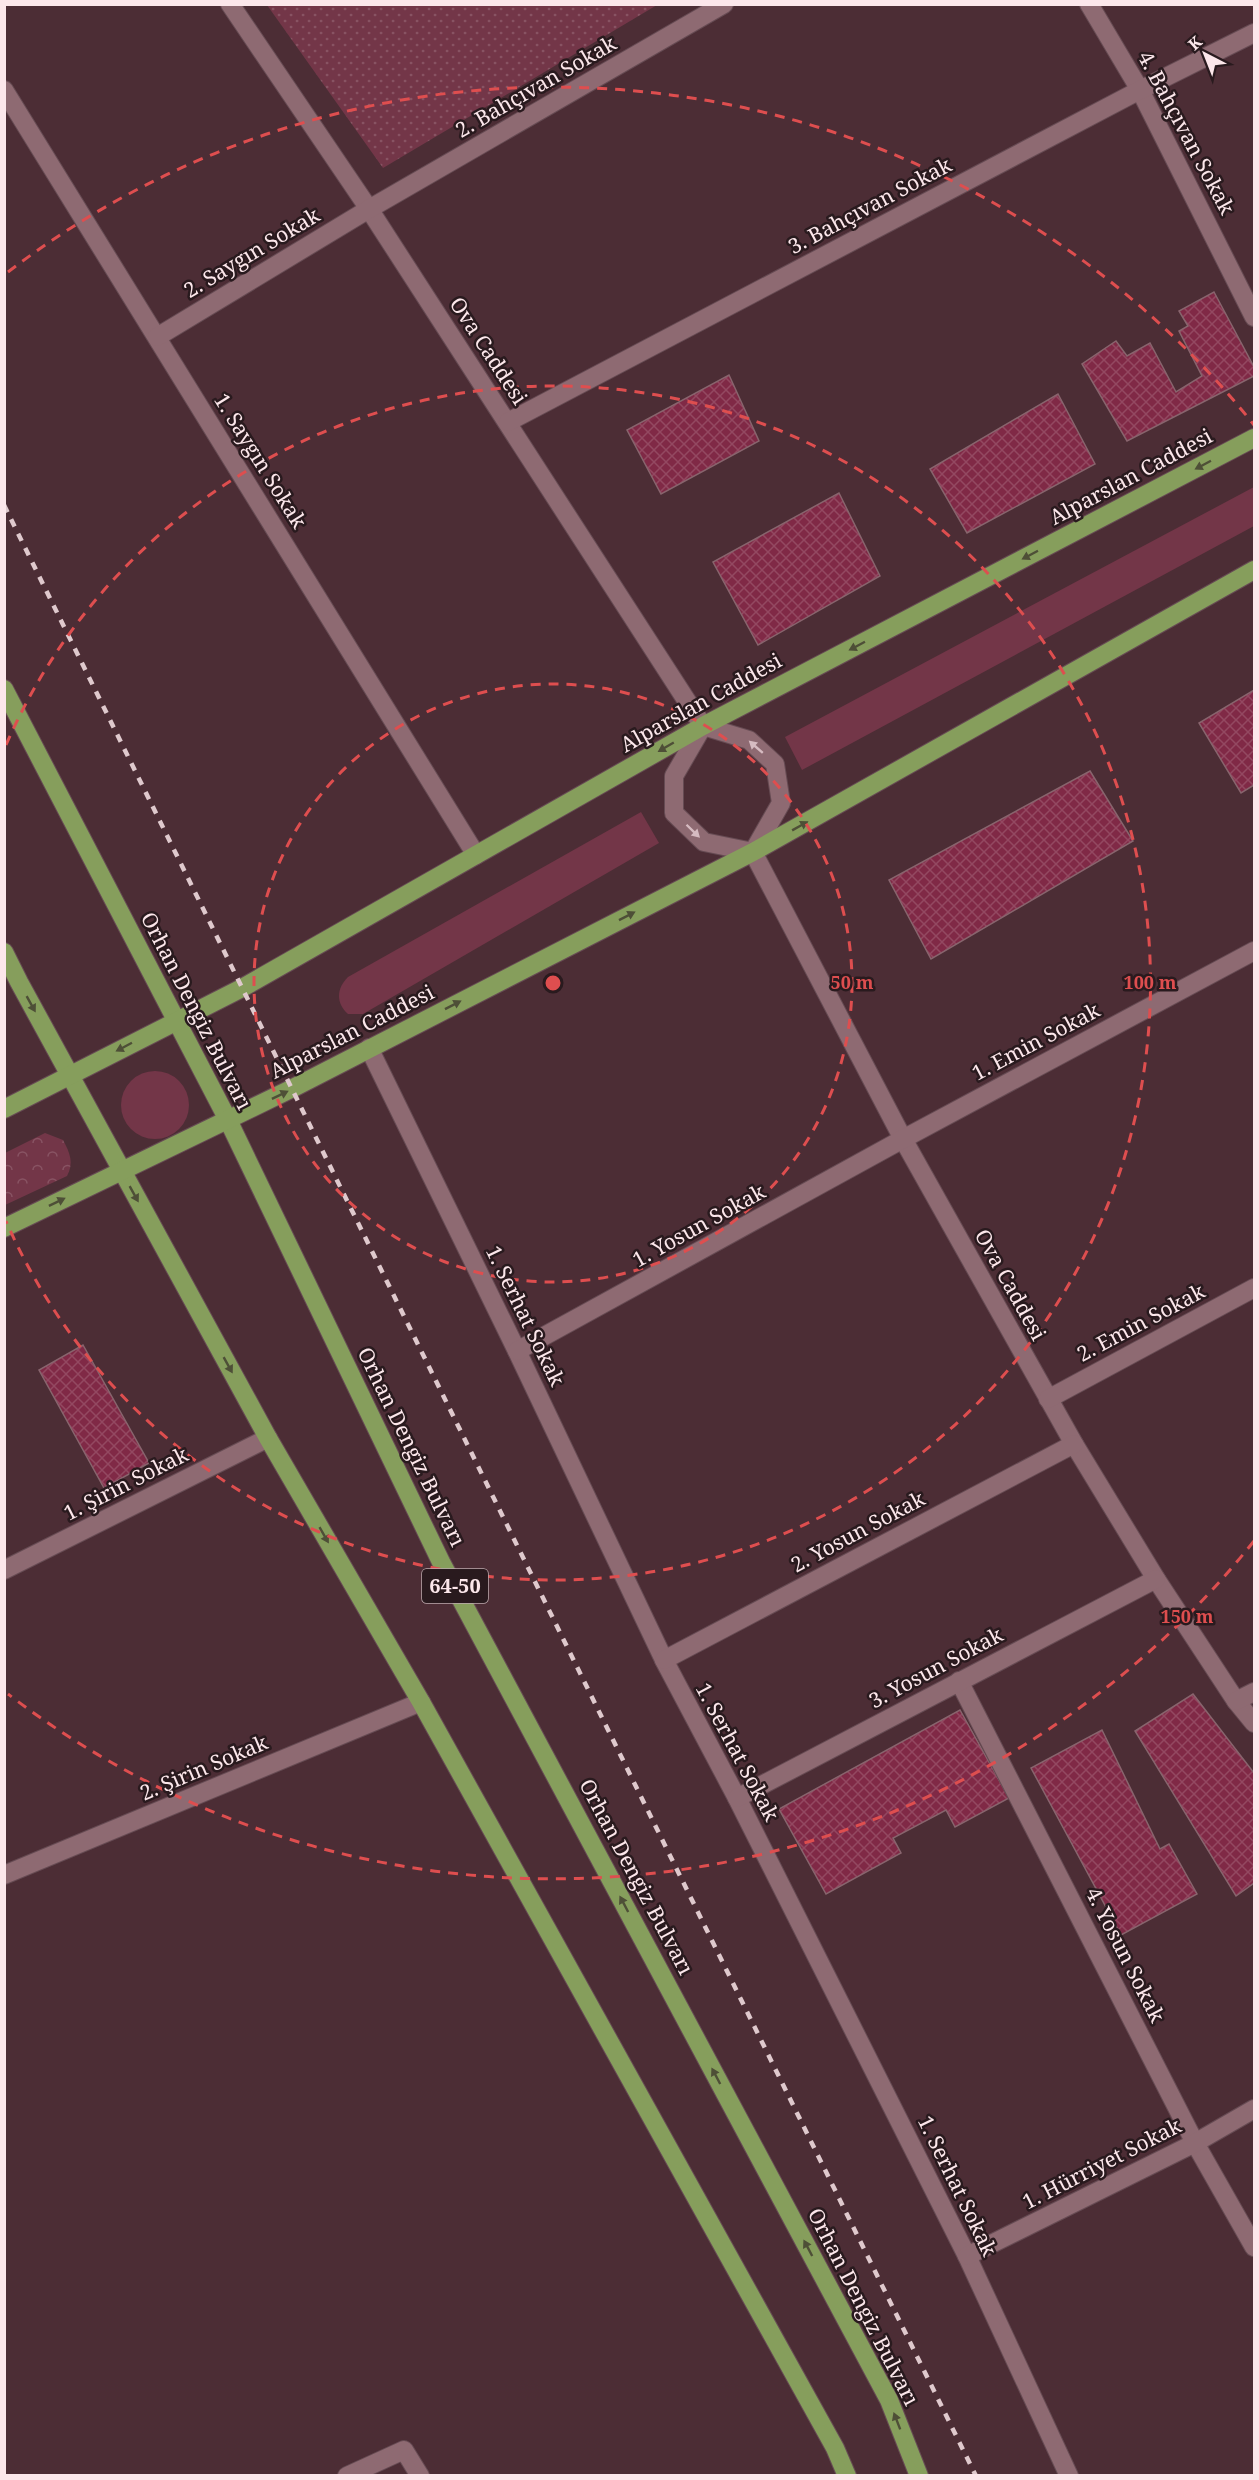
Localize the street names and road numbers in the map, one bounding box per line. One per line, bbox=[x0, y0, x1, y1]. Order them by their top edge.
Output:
street label: 2. Bahçıvan Sokak bbox=[450, 28, 622, 144]
street label: 4. Bahçıvan Sokak bbox=[1132, 46, 1242, 220]
street label: 3. Bahçıvan Sokak bbox=[783, 150, 957, 260]
street label: 2. Saygın Sokak bbox=[178, 200, 325, 304]
street label: Ova Caddesi bbox=[444, 291, 534, 410]
street label: 1. Saygın Sokak bbox=[208, 388, 314, 534]
street label: Alparslan Caddesi bbox=[1044, 421, 1217, 531]
street label: Alparslan Caddesi bbox=[615, 646, 787, 758]
street label: Orhan Dengiz Bulvarı bbox=[135, 907, 259, 1114]
street label: Alparslan Caddesi bbox=[265, 978, 439, 1085]
street label: 1. Emin Sokak bbox=[967, 995, 1105, 1087]
street label: 1. Yosun Sokak bbox=[627, 1177, 771, 1273]
street label: Ova Caddesi bbox=[969, 1224, 1053, 1345]
street label: 1. Serhat Sokak bbox=[480, 1241, 572, 1391]
street label: 2. Emin Sokak bbox=[1072, 1276, 1210, 1368]
street label: Orhan Dengiz Bulvarı bbox=[352, 1342, 472, 1551]
street label: 1. Şirin Sokak bbox=[59, 1439, 193, 1526]
street label: 2. Yosun Sokak bbox=[786, 1484, 930, 1578]
road number: 64-50 bbox=[422, 1569, 488, 1603]
street label: 3. Yosun Sokak bbox=[864, 1620, 1008, 1714]
street label: 1. Serhat Sokak bbox=[690, 1677, 786, 1826]
street label: 2. Şirin Sokak bbox=[135, 1727, 272, 1807]
street label: Orhan Dengiz Bulvarı bbox=[573, 1774, 701, 1980]
street label: 4. Yosun Sokak bbox=[1080, 1882, 1172, 2027]
street label: 1. Serhat Sokak bbox=[912, 2111, 1004, 2261]
street label: 1. Hürriyet Sokak bbox=[1017, 2111, 1186, 2215]
street label: Orhan Dengiz Bulvarı bbox=[802, 2203, 926, 2410]

